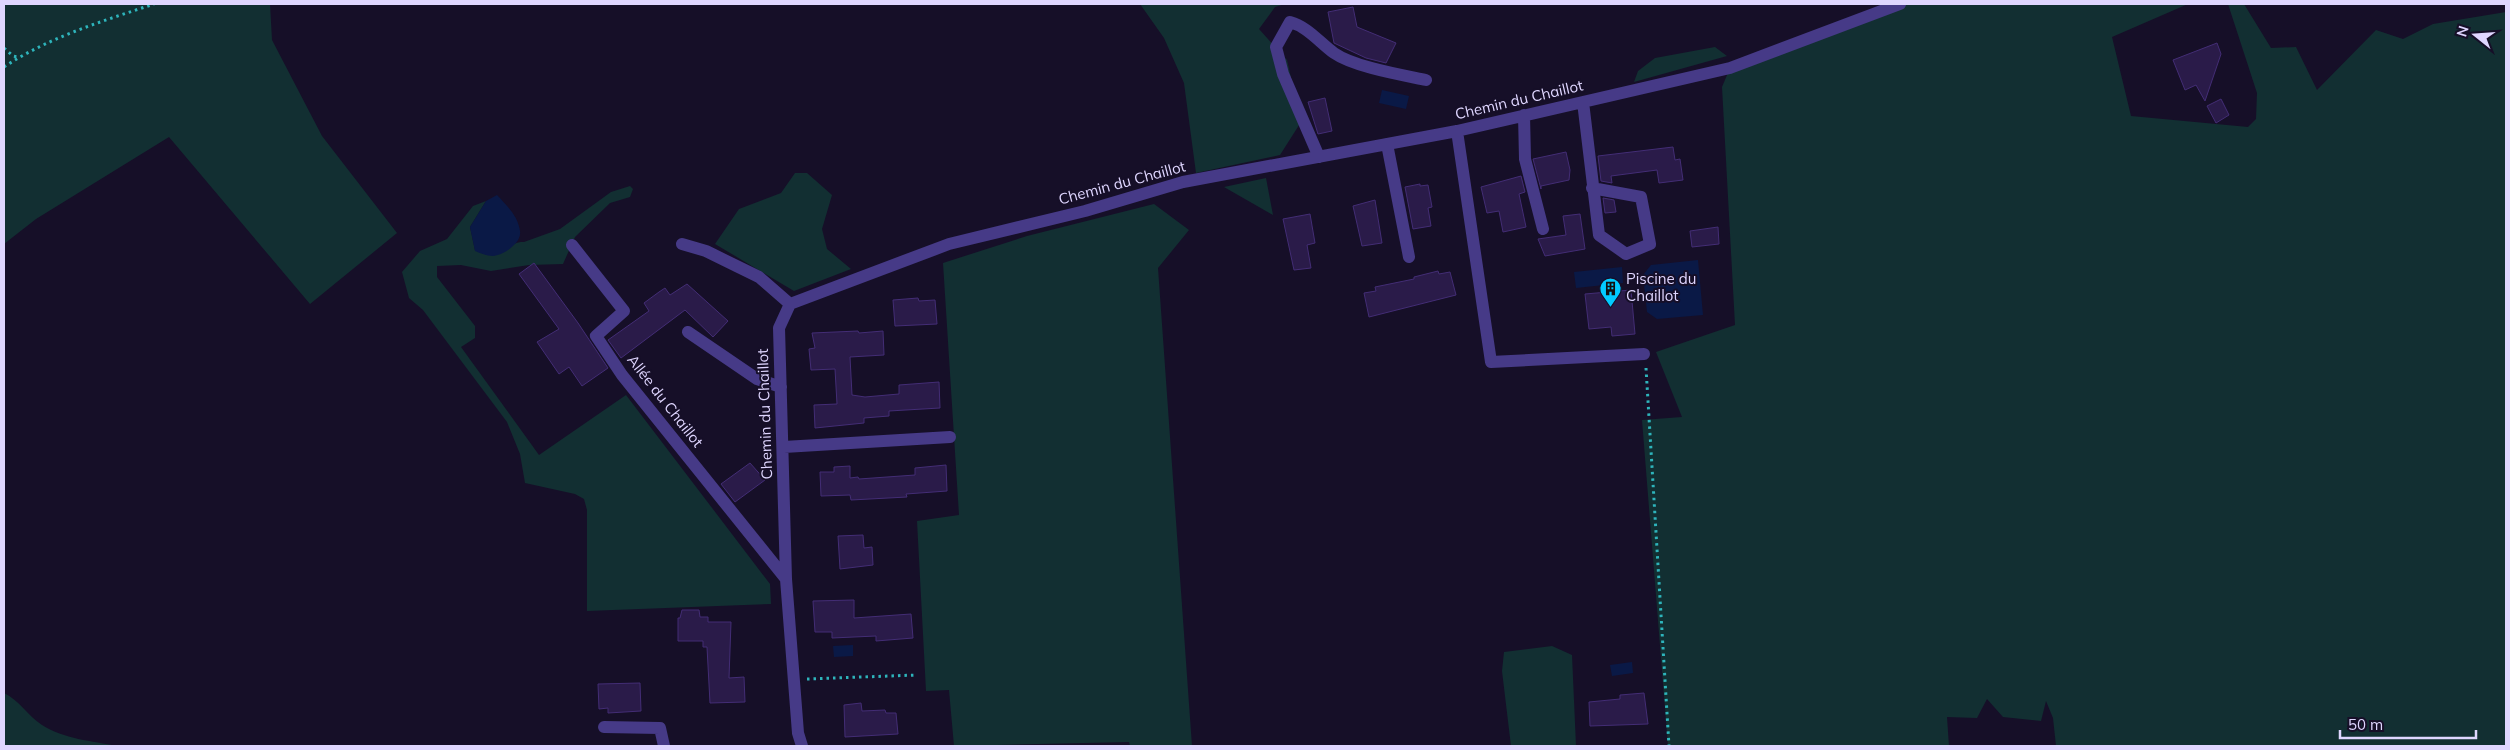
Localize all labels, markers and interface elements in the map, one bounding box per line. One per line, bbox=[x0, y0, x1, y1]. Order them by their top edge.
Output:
north arrow bbox=[2450, 10, 2500, 60]
text: N bbox=[2452, 24, 2473, 39]
street label: Chemin du Chaillot bbox=[1453, 76, 1585, 123]
street label: Chemin du Chaillot bbox=[1056, 156, 1187, 209]
place label: Piscine du Chaillot bbox=[1626, 269, 1696, 305]
building icon: Piscine du Chaillot bbox=[1598, 276, 1622, 307]
street label: Chemin du Chaillot bbox=[753, 348, 776, 480]
street label: Allée du Chaillot bbox=[623, 351, 708, 451]
scale bar bbox=[2340, 708, 2476, 740]
text: 50 m bbox=[2348, 715, 2383, 734]

